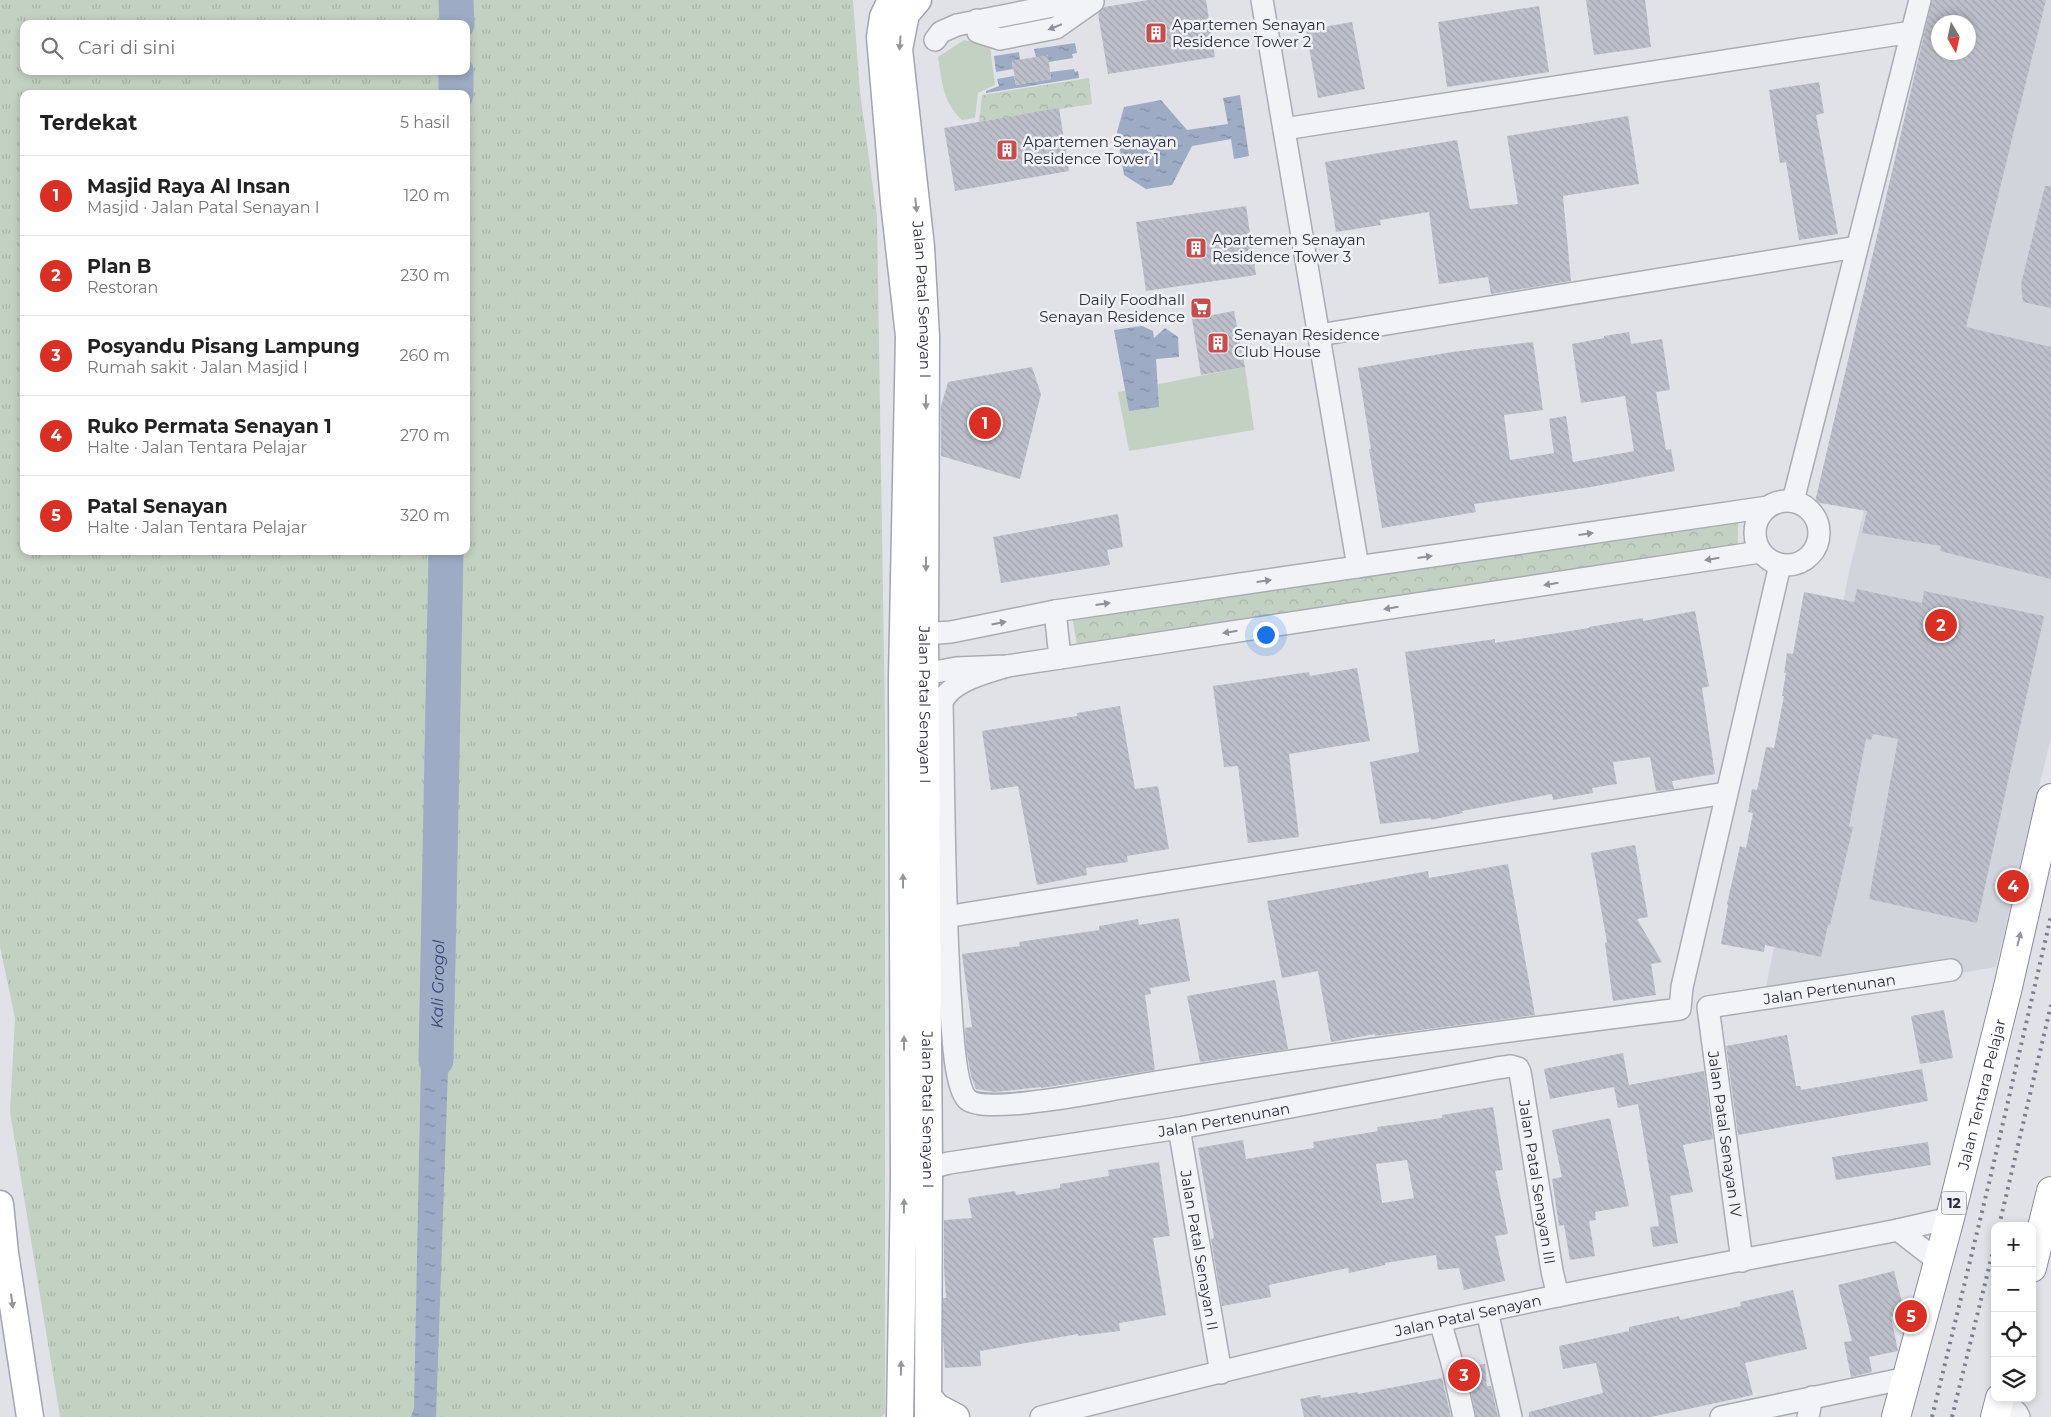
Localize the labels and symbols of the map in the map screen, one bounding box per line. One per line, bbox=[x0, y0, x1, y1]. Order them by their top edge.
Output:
place label: Apartemen Senayan Residence Tower 2 bbox=[1172, 15, 1326, 51]
north arrow bbox=[1931, 15, 1976, 60]
building icon: Apartemen Senayan Residence Tower 2 bbox=[1144, 21, 1168, 45]
one-way arrow bbox=[1047, 23, 1062, 31]
one-way arrow bbox=[896, 36, 904, 52]
place label: Apartemen Senayan Residence Tower 1 bbox=[1023, 132, 1177, 168]
building icon: Apartemen Senayan Residence Tower 1 bbox=[995, 138, 1019, 162]
one-way arrow bbox=[912, 197, 920, 213]
street label: Jalan Patal Senayan I bbox=[909, 219, 936, 378]
place label: Apartemen Senayan Residence Tower 3 bbox=[1212, 230, 1366, 266]
building icon: Apartemen Senayan Residence Tower 3 bbox=[1184, 236, 1208, 260]
place label: Daily Foodhall Senayan Residence bbox=[1039, 290, 1185, 326]
supermarket icon: Daily Foodhall Senayan Residence bbox=[1189, 296, 1213, 320]
place label: Senayan Residence Club House bbox=[1234, 325, 1380, 361]
building icon: Senayan Residence Club House bbox=[1206, 331, 1230, 355]
one-way arrow bbox=[922, 394, 930, 410]
pin: 1 bbox=[969, 404, 1001, 442]
one-way arrow bbox=[1578, 529, 1594, 537]
one-way arrow bbox=[1417, 553, 1433, 561]
one-way arrow bbox=[1704, 555, 1720, 563]
one-way arrow bbox=[922, 557, 930, 573]
one-way arrow bbox=[1256, 577, 1272, 585]
one-way arrow bbox=[1543, 580, 1559, 588]
one-way arrow bbox=[1096, 600, 1112, 608]
one-way arrow bbox=[1382, 604, 1398, 612]
pin: 2 bbox=[1925, 606, 1957, 644]
one-way arrow bbox=[992, 618, 1008, 626]
your location bbox=[1253, 622, 1279, 648]
street label: Jalan Patal Senayan I bbox=[915, 625, 936, 783]
one-way arrow bbox=[1222, 629, 1238, 637]
pin: 4 bbox=[1997, 867, 2029, 905]
one-way arrow bbox=[899, 873, 907, 889]
one-way arrow bbox=[2015, 932, 2023, 947]
water label: Kali Grogol bbox=[427, 939, 448, 1029]
street label: Jalan Pertenunan bbox=[1761, 969, 1897, 1008]
street label: Jalan Tentara Pelajar bbox=[1953, 1017, 2009, 1172]
street label: Jalan Patal Senayan I bbox=[918, 1030, 939, 1188]
one-way arrow bbox=[900, 1035, 908, 1051]
street label: Jalan Patal Senayan IV bbox=[1704, 1049, 1746, 1219]
street label: Jalan Patal Senayan III bbox=[1515, 1097, 1560, 1266]
street label: Jalan Pertenunan bbox=[1156, 1098, 1291, 1141]
street label: Jalan Patal Senayan II bbox=[1177, 1168, 1223, 1332]
road number: 12 bbox=[1942, 1192, 1966, 1214]
one-way arrow bbox=[900, 1198, 908, 1214]
street label: Jalan Patal Senayan bbox=[1392, 1290, 1543, 1340]
one-way arrow bbox=[9, 1293, 17, 1309]
pin: 5 bbox=[1895, 1297, 1927, 1335]
pin: 3 bbox=[1448, 1356, 1480, 1394]
one-way arrow bbox=[897, 1360, 905, 1376]

